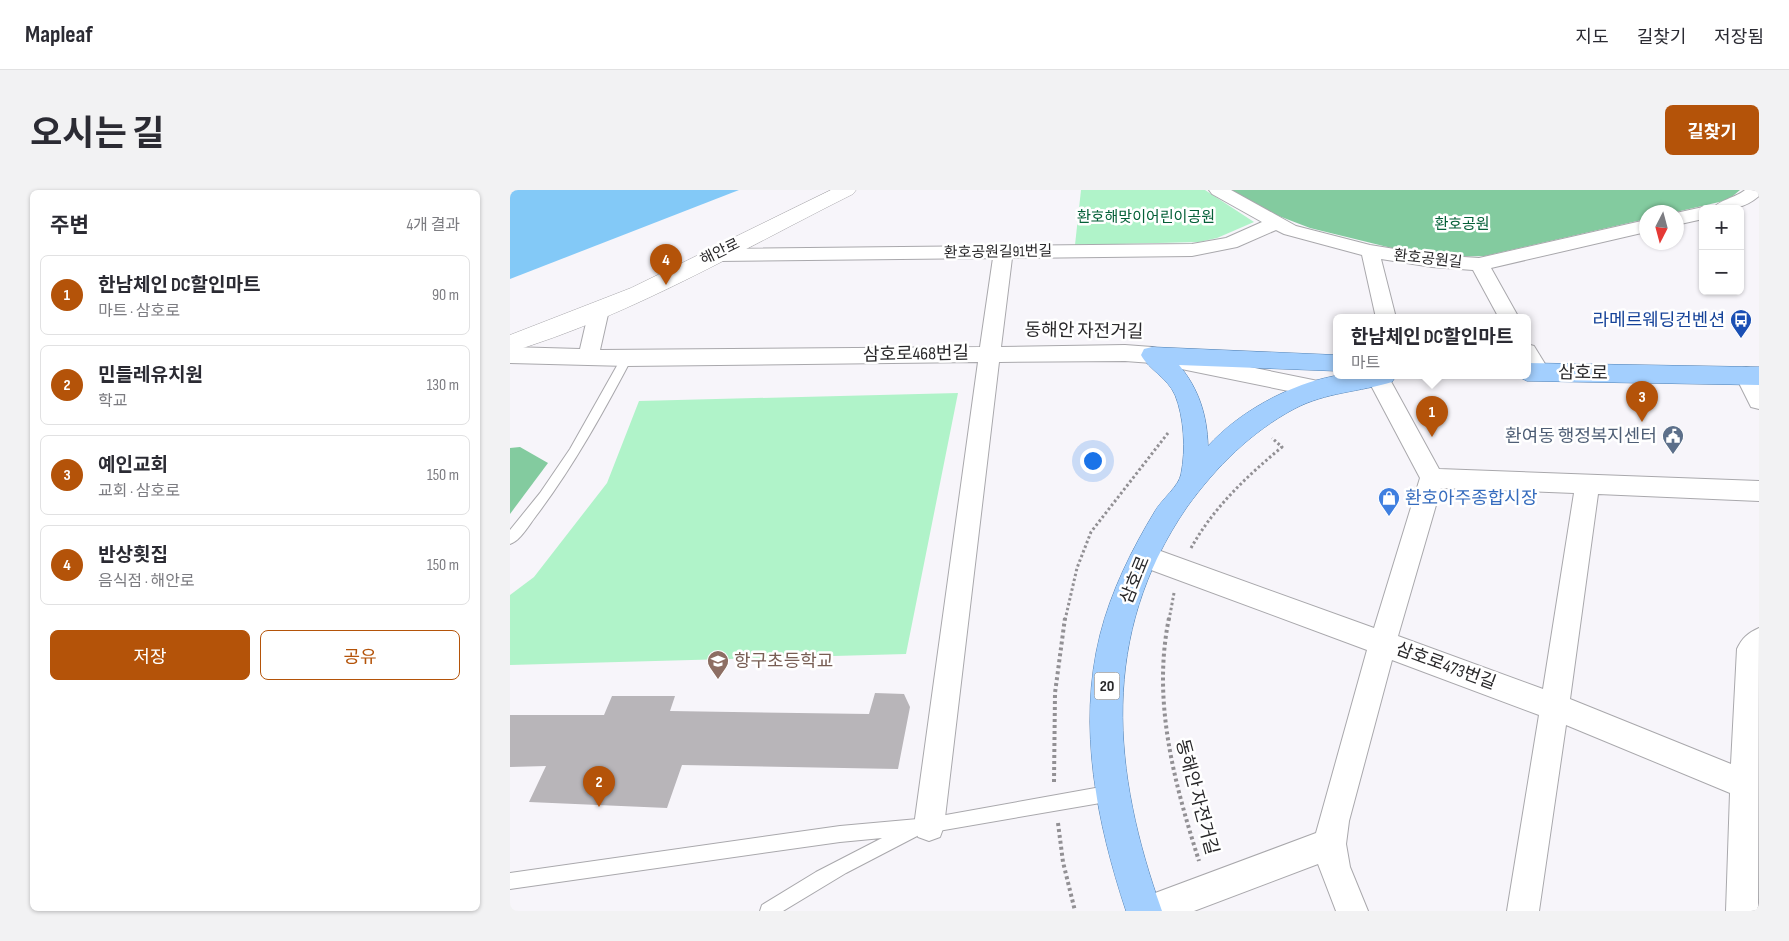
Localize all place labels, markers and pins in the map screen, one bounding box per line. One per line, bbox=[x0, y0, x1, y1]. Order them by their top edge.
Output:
pin: 4 bbox=[650, 244, 682, 285]
bus stop icon: 라메르웨딩컨벤션 bbox=[1729, 308, 1753, 339]
place label: 라메르웨딩컨벤션 bbox=[1593, 310, 1725, 331]
pin: 3 bbox=[1626, 381, 1658, 422]
pin: 1 bbox=[1416, 396, 1448, 437]
public building icon: 환여동 행정복지센터 bbox=[1661, 424, 1685, 455]
place label: 환여동 행정복지센터 bbox=[1505, 426, 1657, 447]
shop icon: 환호아주종합시장 bbox=[1377, 486, 1401, 517]
place label: 환호아주종합시장 bbox=[1405, 488, 1537, 509]
school or university icon: 항구초등학교 bbox=[706, 649, 730, 680]
place label: 항구초등학교 bbox=[734, 651, 833, 672]
pin: 2 bbox=[583, 766, 615, 807]

